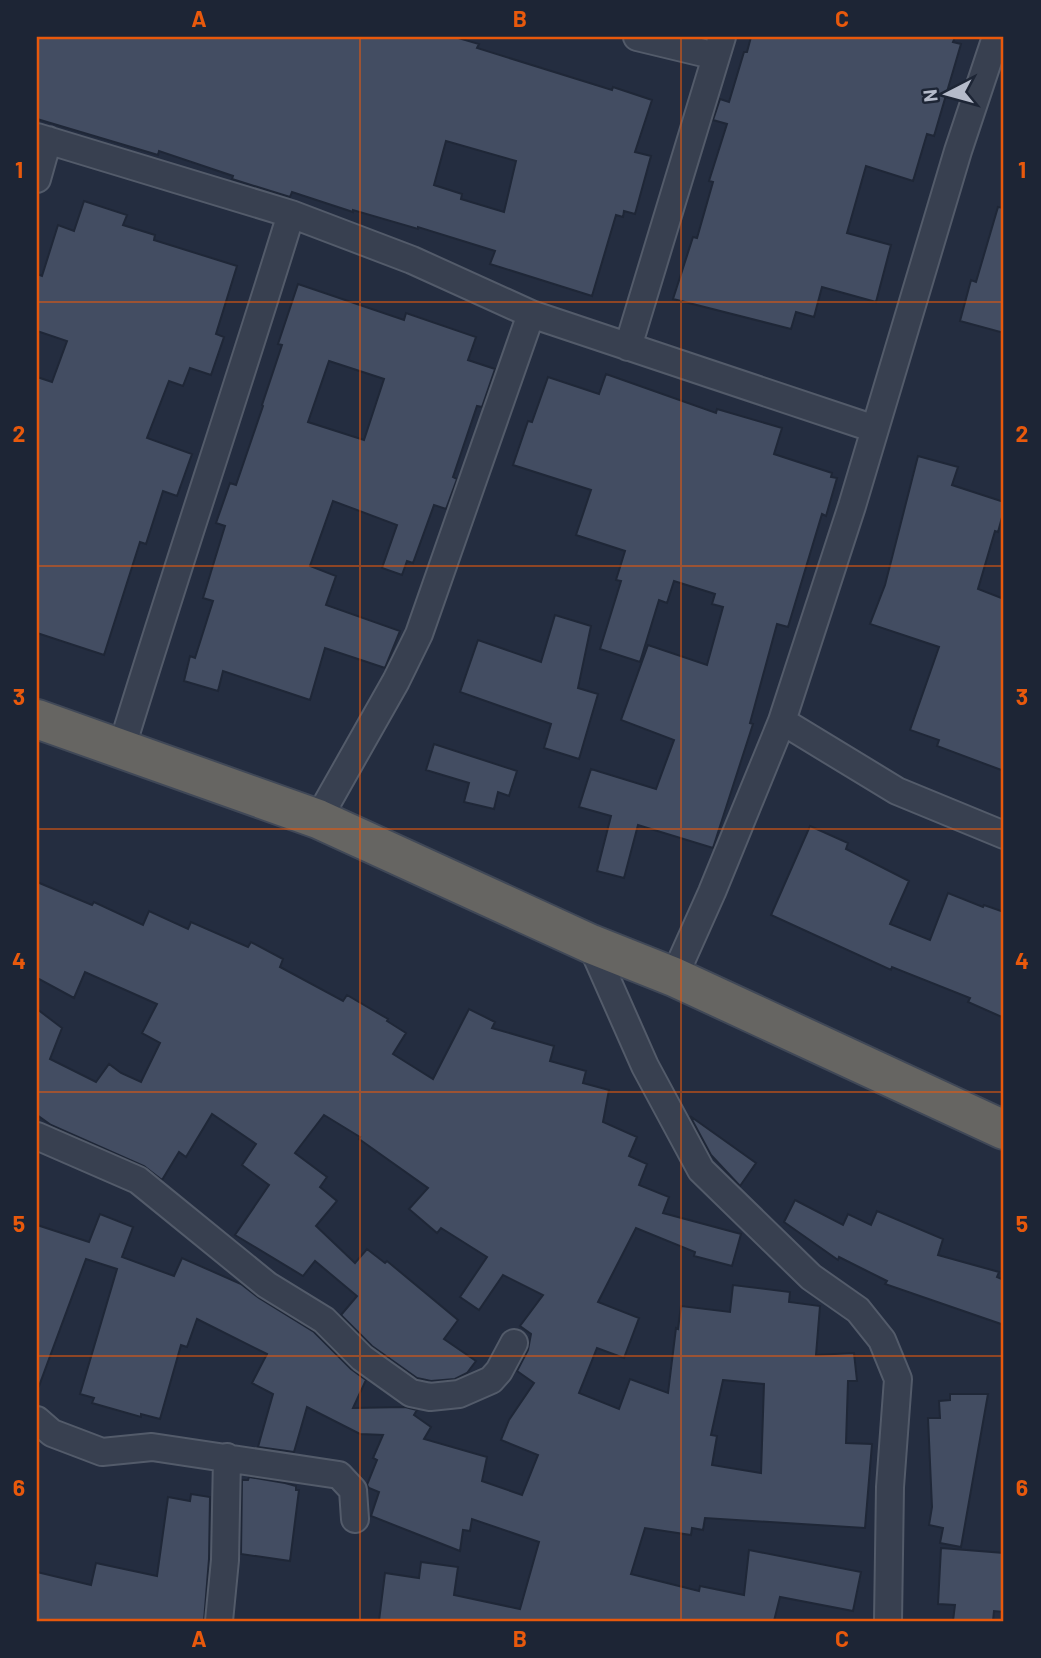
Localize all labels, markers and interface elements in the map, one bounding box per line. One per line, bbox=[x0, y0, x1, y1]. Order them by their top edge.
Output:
text: A bbox=[191, 4, 207, 32]
text: B bbox=[513, 4, 527, 32]
text: C bbox=[835, 4, 849, 32]
north arrow bbox=[912, 60, 982, 130]
text: N bbox=[917, 88, 942, 103]
text: 1 bbox=[15, 155, 23, 183]
text: 1 bbox=[1018, 155, 1026, 183]
text: 2 bbox=[13, 419, 25, 447]
text: 2 bbox=[1016, 419, 1028, 447]
text: 3 bbox=[13, 682, 25, 710]
text: 3 bbox=[1016, 682, 1028, 710]
text: 4 bbox=[12, 946, 26, 974]
text: 4 bbox=[1015, 946, 1029, 974]
text: 5 bbox=[13, 1209, 25, 1237]
text: 5 bbox=[1016, 1209, 1028, 1237]
text: 6 bbox=[13, 1473, 25, 1501]
text: 6 bbox=[1016, 1473, 1028, 1501]
text: A bbox=[191, 1624, 207, 1652]
text: B bbox=[513, 1624, 527, 1652]
text: C bbox=[835, 1624, 849, 1652]

